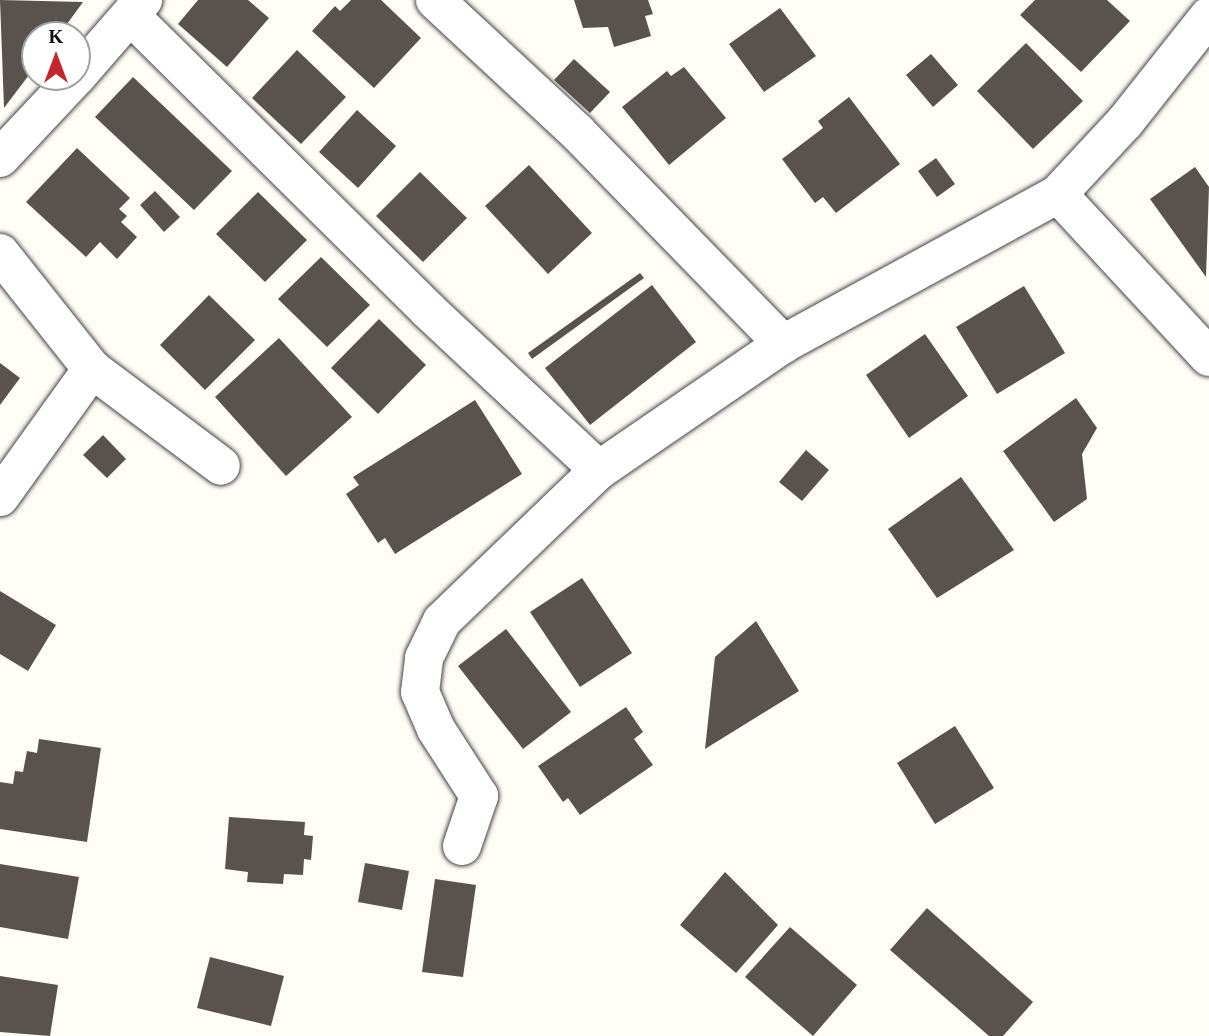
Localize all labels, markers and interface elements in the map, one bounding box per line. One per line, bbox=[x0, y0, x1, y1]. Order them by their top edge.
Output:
north arrow bbox=[21, 21, 91, 91]
text: K bbox=[49, 26, 63, 47]

